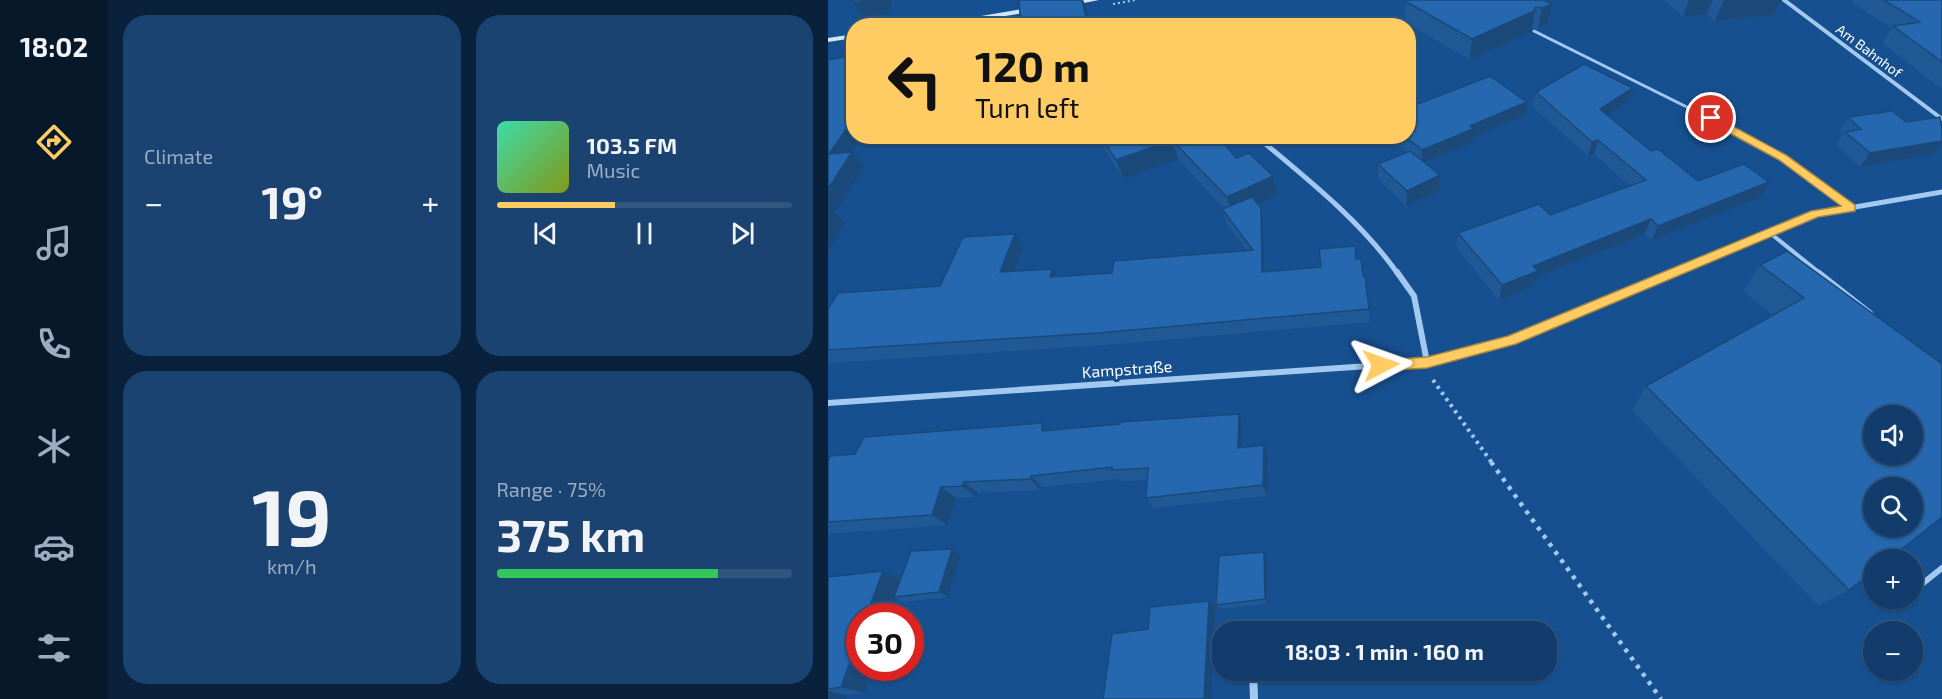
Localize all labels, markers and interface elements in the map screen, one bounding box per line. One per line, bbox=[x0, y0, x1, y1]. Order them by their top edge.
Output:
street label: Am Bahnhof bbox=[1833, 20, 1906, 81]
text: 18:02 bbox=[20, 30, 88, 62]
text: 120 m bbox=[975, 40, 1090, 90]
icon: left bbox=[876, 42, 954, 120]
text: Turn left bbox=[975, 91, 1079, 123]
pin bbox=[1685, 92, 1736, 143]
icon: arrive bbox=[1694, 101, 1727, 134]
icon: directions bbox=[33, 121, 75, 163]
text: 103.5 FM bbox=[587, 132, 677, 158]
text: Climate bbox=[144, 144, 213, 168]
text: Music bbox=[587, 158, 640, 182]
text: 19° bbox=[262, 174, 323, 228]
text: − bbox=[144, 182, 163, 222]
text: + bbox=[421, 182, 439, 222]
icon: previous bbox=[529, 217, 562, 250]
icon: pause bbox=[628, 217, 661, 250]
icon: next bbox=[726, 217, 759, 250]
icon: music bbox=[33, 222, 75, 264]
icon: phone bbox=[33, 323, 75, 365]
position arrow bbox=[1349, 333, 1413, 397]
street label: Kampstraße bbox=[1081, 356, 1173, 381]
map controls bbox=[1863, 405, 1923, 681]
button: sound bbox=[1863, 405, 1923, 465]
icon: climate bbox=[33, 425, 75, 467]
text: 19 bbox=[252, 468, 332, 562]
text: Range · 75% bbox=[497, 477, 606, 501]
button: search bbox=[1863, 477, 1923, 537]
text: 375 km bbox=[497, 507, 645, 561]
icon: car bbox=[33, 526, 75, 568]
button: + bbox=[1863, 549, 1923, 609]
text: km/h bbox=[267, 554, 317, 578]
speed limit sign: 30 bbox=[846, 603, 924, 681]
button: − bbox=[1863, 621, 1923, 681]
icon: filters bbox=[33, 627, 75, 669]
text: 18:03 · 1 min · 160 m bbox=[1285, 638, 1484, 664]

